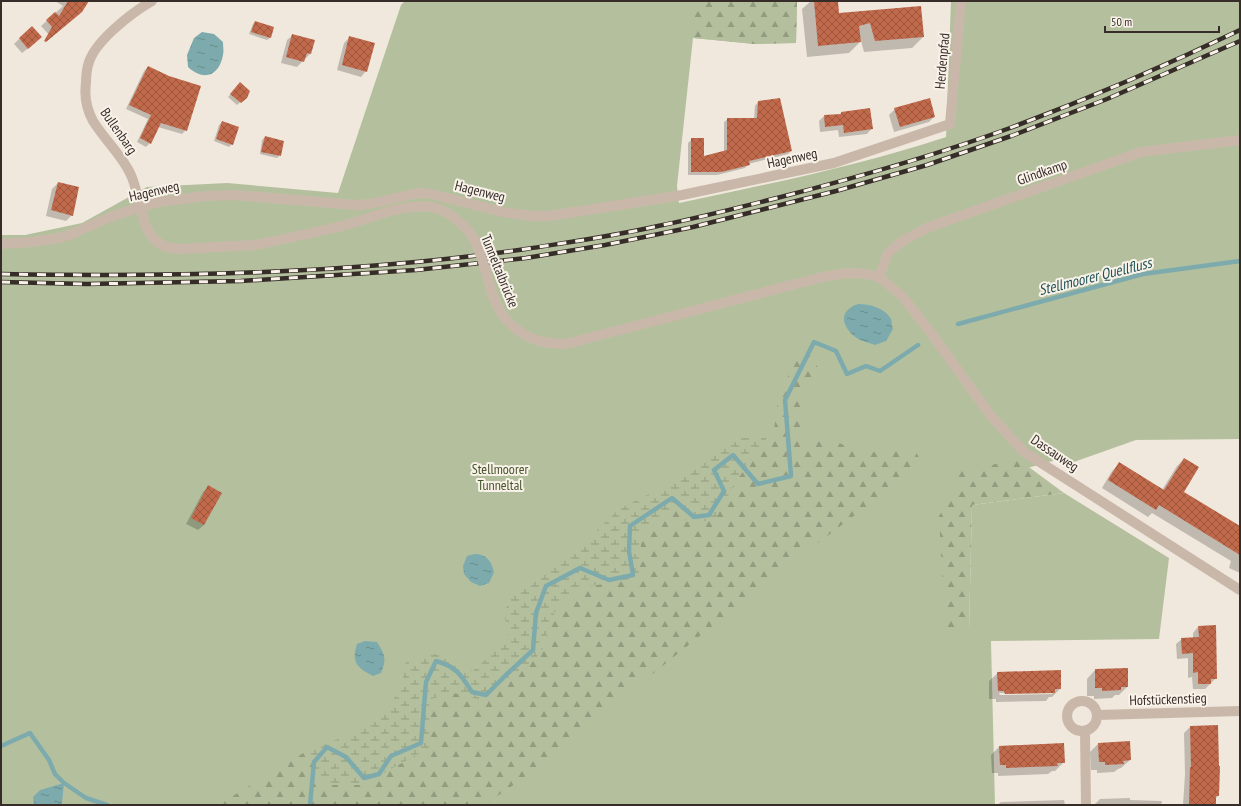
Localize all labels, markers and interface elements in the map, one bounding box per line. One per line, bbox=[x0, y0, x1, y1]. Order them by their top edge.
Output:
scale bar bbox=[1105, 8, 1219, 34]
text: 50 m bbox=[1111, 14, 1132, 29]
street label: Herdenpfad bbox=[931, 32, 953, 90]
street label: Bullenbarg bbox=[97, 104, 141, 158]
street label: Hagenweg bbox=[765, 144, 819, 172]
street label: Glindkamp bbox=[1015, 155, 1069, 189]
street label: Hagenweg bbox=[453, 176, 507, 206]
street label: Hagenweg bbox=[127, 177, 181, 205]
street label: Tunneltalbrücke bbox=[477, 232, 523, 310]
water label: Stellmoorer Quellfluss bbox=[1037, 252, 1155, 299]
street label: Dassauweg bbox=[1028, 430, 1082, 476]
park label: Stellmoorer Tunneltal bbox=[472, 460, 529, 494]
street label: Hofstückenstieg bbox=[1129, 689, 1207, 709]

